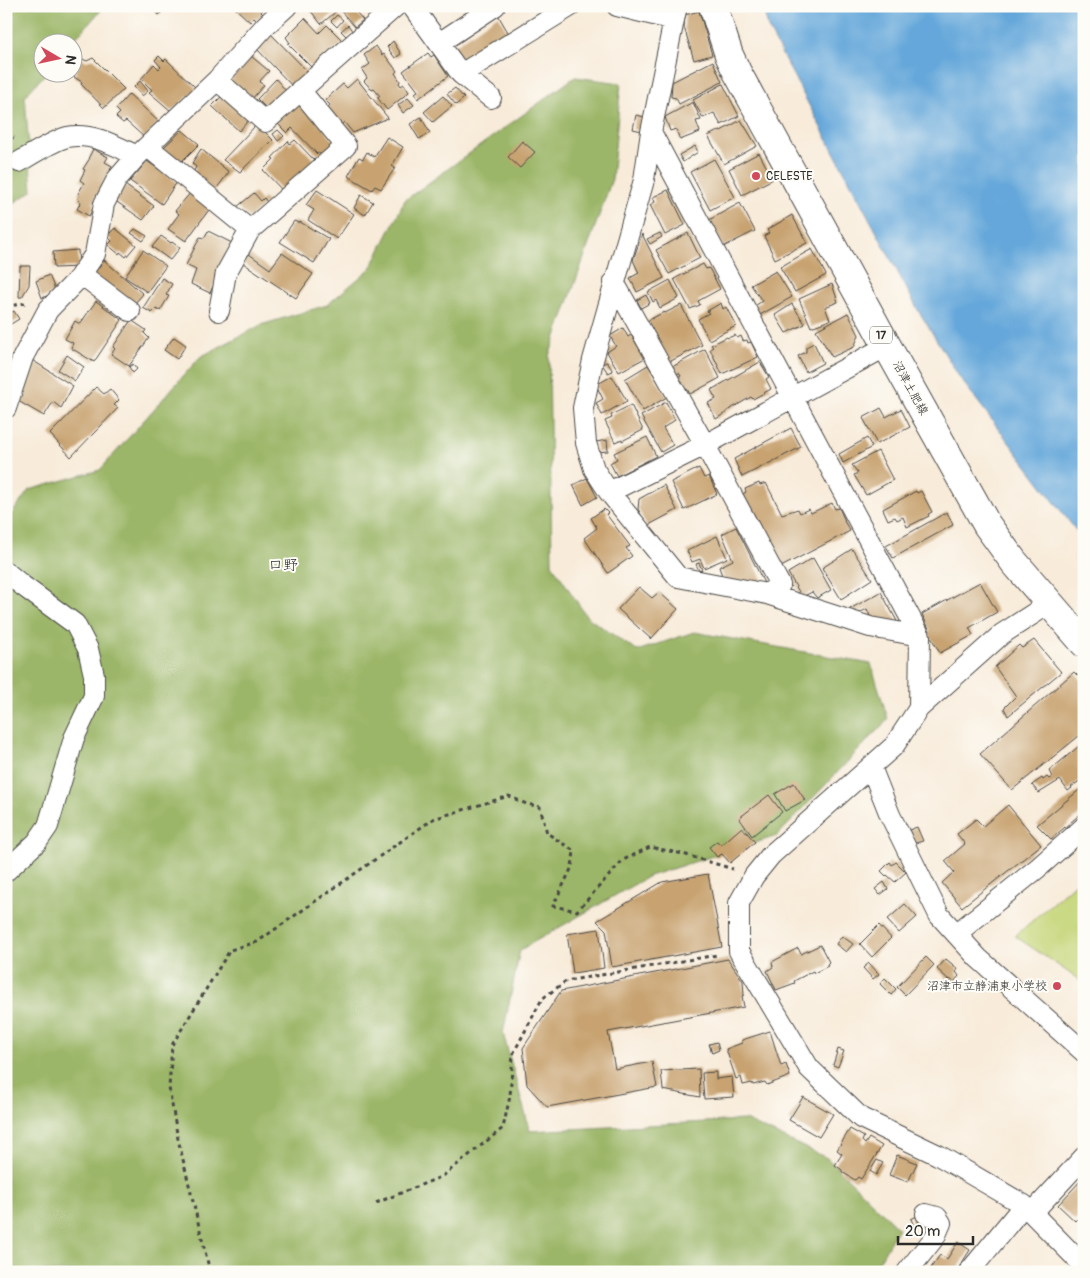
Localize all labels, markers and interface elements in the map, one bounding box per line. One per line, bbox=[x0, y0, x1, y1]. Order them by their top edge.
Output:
north arrow bbox=[32, 32, 82, 82]
text: N bbox=[61, 54, 79, 66]
place label: CELESTE bbox=[766, 169, 813, 184]
marker: CELESTE bbox=[750, 170, 762, 182]
road number: 17 bbox=[870, 326, 892, 344]
street label: 沼津土肥線 bbox=[889, 358, 931, 418]
district label: 口野 bbox=[268, 556, 298, 575]
place label: 沼津市立静浦東小学校 bbox=[927, 979, 1047, 994]
marker: 沼津市立静浦東小学校 bbox=[1051, 980, 1063, 992]
scale bar bbox=[898, 1213, 972, 1245]
text: 20 m bbox=[905, 1222, 940, 1241]

